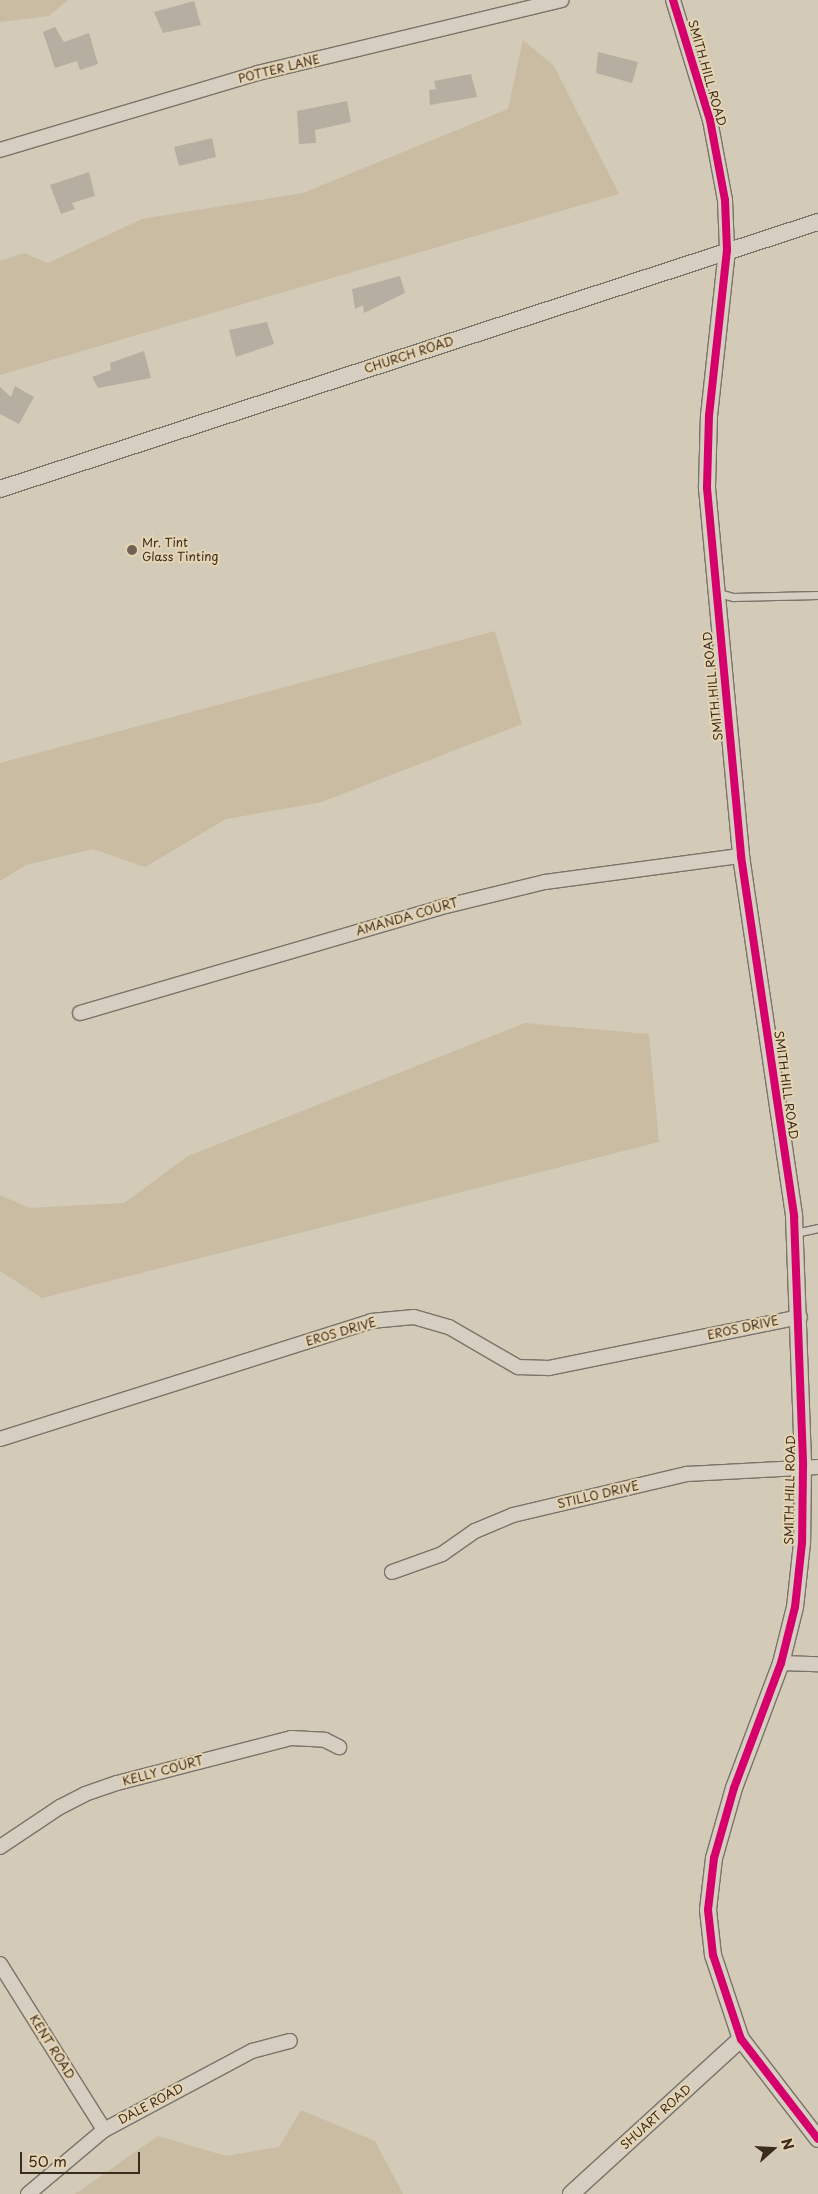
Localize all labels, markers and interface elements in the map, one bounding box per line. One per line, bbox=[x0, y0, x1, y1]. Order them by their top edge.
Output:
street label: SMITH HILL ROAD bbox=[685, 17, 729, 129]
street label: POTTER LANE bbox=[236, 52, 322, 86]
street label: CHURCH ROAD bbox=[362, 334, 456, 376]
place label: Mr. Tint Glass Tinting bbox=[142, 536, 218, 564]
marker: Mr. Tint Glass Tinting bbox=[126, 544, 138, 556]
street label: SMITH HILL ROAD bbox=[700, 630, 726, 742]
street label: AMANDA COURT bbox=[355, 896, 459, 938]
street label: SMITH HILL ROAD bbox=[771, 1029, 801, 1141]
street label: EROS DRIVE bbox=[705, 1313, 781, 1343]
street label: EROS DRIVE bbox=[303, 1315, 379, 1349]
street label: SMITH HILL ROAD bbox=[782, 1434, 798, 1546]
street label: STILLO DRIVE bbox=[556, 1479, 640, 1511]
street label: KELLY COURT bbox=[121, 1753, 205, 1789]
street label: KENT ROAD bbox=[26, 2012, 78, 2082]
street label: DALE ROAD bbox=[115, 2081, 187, 2127]
street label: SHUART ROAD bbox=[617, 2081, 695, 2153]
north arrow bbox=[748, 2124, 798, 2174]
text: N bbox=[776, 2135, 799, 2153]
scale bar bbox=[22, 2142, 142, 2174]
text: 50 m bbox=[28, 2149, 67, 2172]

